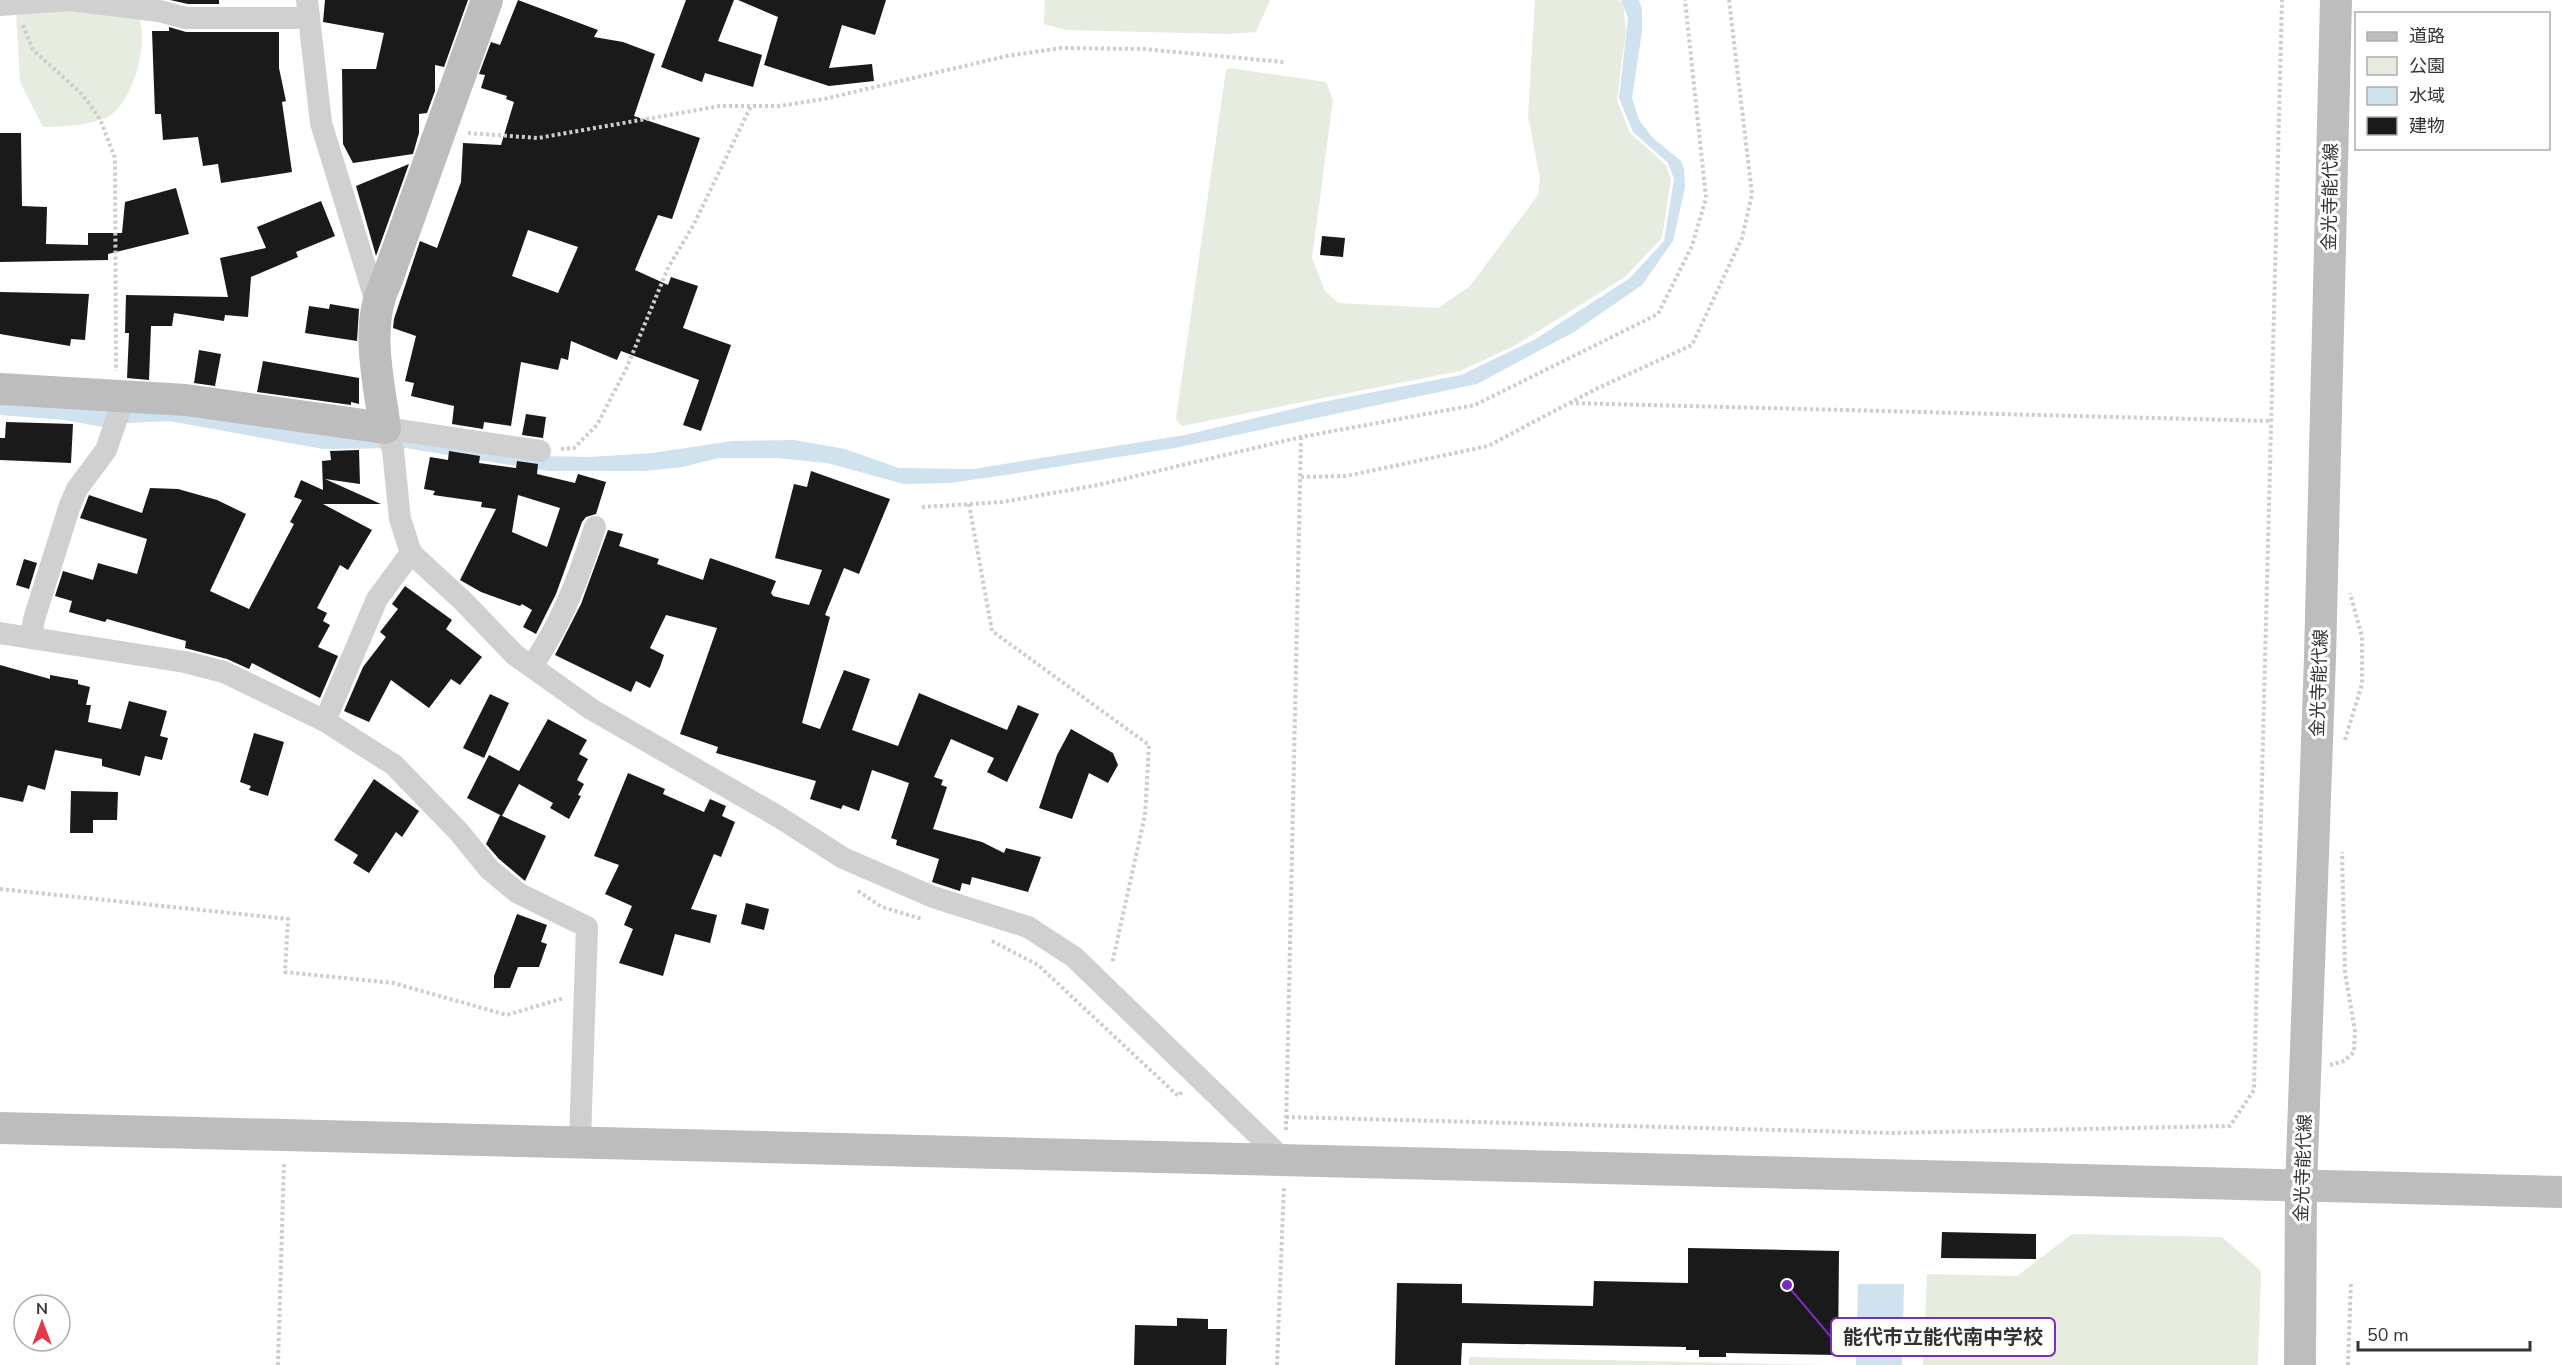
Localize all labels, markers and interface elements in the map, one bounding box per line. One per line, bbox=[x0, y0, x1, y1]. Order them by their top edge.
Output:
legend bbox=[2355, 12, 2550, 150]
text: 道路 bbox=[2409, 24, 2445, 48]
text: 公園 bbox=[2409, 54, 2445, 78]
text: 水域 bbox=[2409, 84, 2445, 108]
text: 建物 bbox=[2409, 114, 2445, 138]
street label: 金光寺能代線 bbox=[2317, 143, 2343, 251]
street label: 金光寺能代線 bbox=[2305, 629, 2333, 737]
street label: 金光寺能代線 bbox=[2289, 1114, 2317, 1222]
north arrow bbox=[12, 1293, 72, 1353]
text: N bbox=[36, 1298, 48, 1320]
scale bar bbox=[2358, 1314, 2530, 1352]
callout: 能代市立能代南中学校 bbox=[1831, 1318, 2055, 1356]
text: 50 m bbox=[2367, 1323, 2409, 1347]
text: 能代市立能代南中学校 bbox=[1843, 1324, 2043, 1351]

